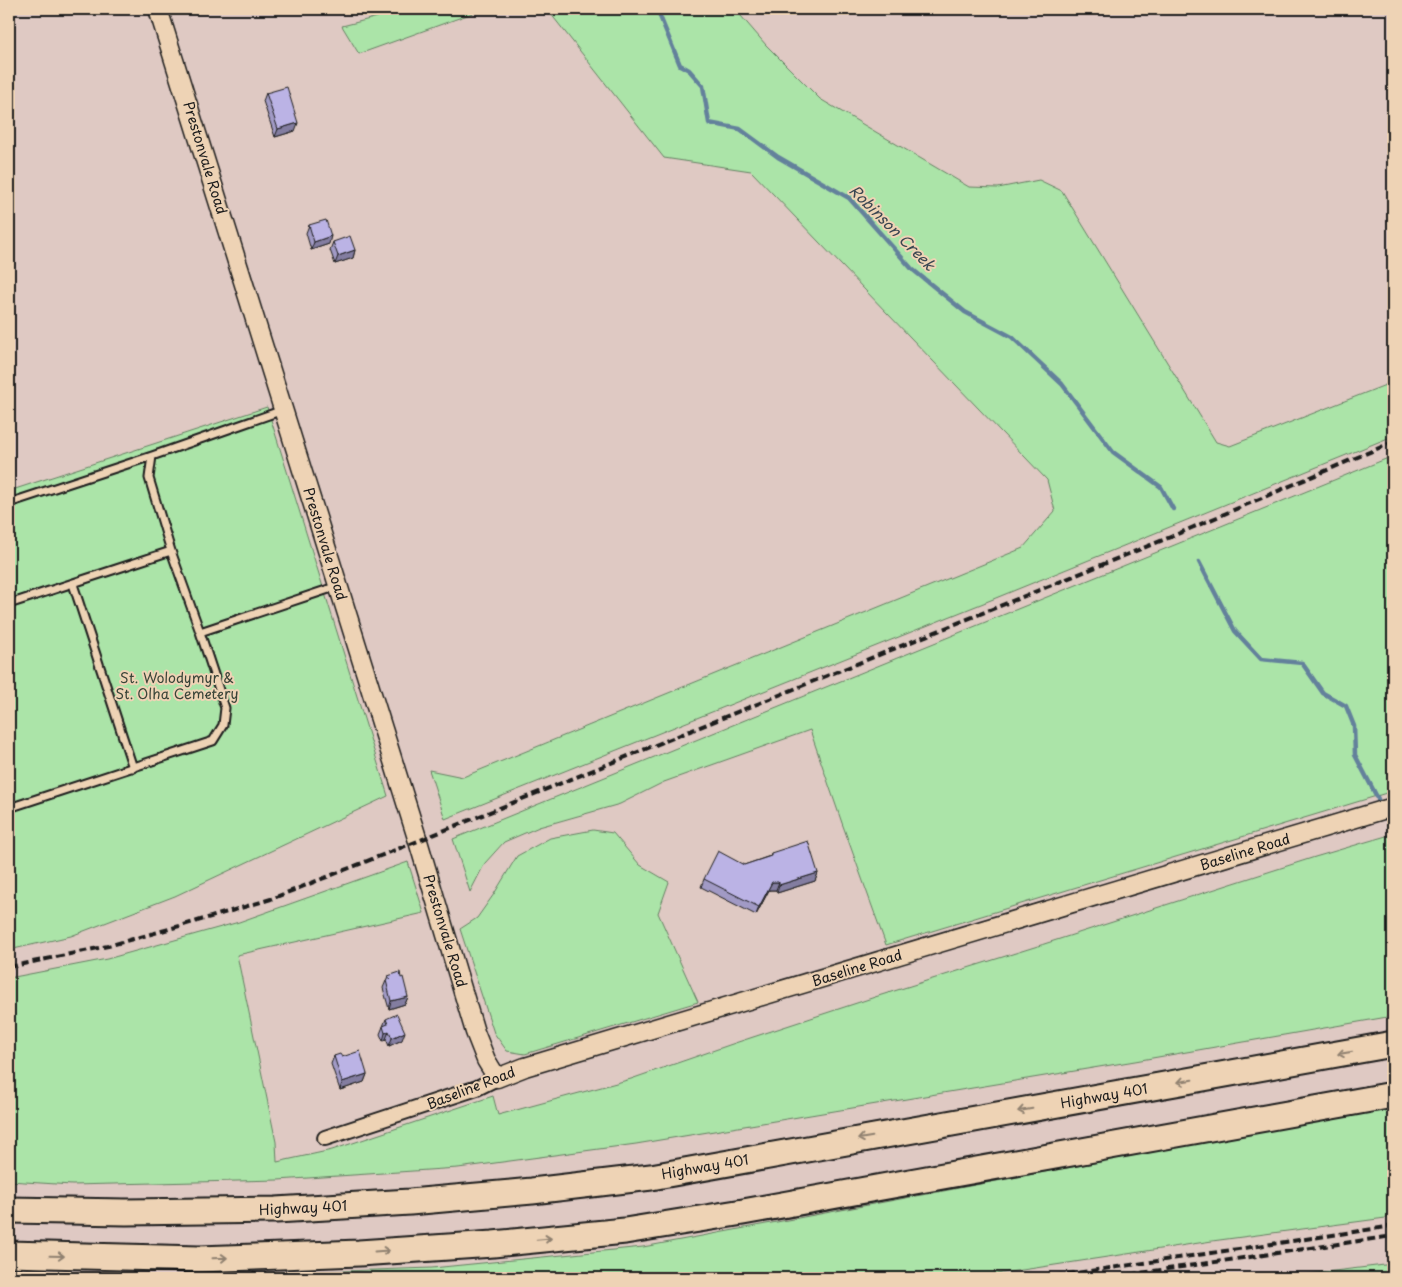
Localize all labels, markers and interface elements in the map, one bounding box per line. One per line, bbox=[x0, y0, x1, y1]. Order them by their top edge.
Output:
street label: Prestonvale Road bbox=[178, 99, 233, 217]
water label: Robinson Creek bbox=[845, 179, 942, 276]
street label: Prestonvale Road bbox=[298, 485, 353, 603]
park label: St. Wolodymyr & St. Olha Cemetery bbox=[116, 667, 238, 704]
street label: Baseline Road bbox=[1197, 828, 1293, 875]
street label: Prestonvale Road bbox=[418, 872, 473, 990]
street label: Baseline Road bbox=[809, 944, 905, 991]
one-way arrow bbox=[1338, 1048, 1354, 1058]
street label: Baseline Road bbox=[423, 1061, 518, 1114]
one-way arrow bbox=[1178, 1077, 1194, 1087]
street label: Highway 401 bbox=[1059, 1078, 1149, 1114]
one-way arrow bbox=[1018, 1105, 1034, 1115]
one-way arrow bbox=[858, 1134, 874, 1144]
street label: Highway 401 bbox=[660, 1149, 750, 1185]
street label: Highway 401 bbox=[258, 1195, 348, 1220]
one-way arrow bbox=[536, 1234, 552, 1244]
one-way arrow bbox=[374, 1247, 390, 1256]
one-way arrow bbox=[49, 1252, 65, 1261]
one-way arrow bbox=[212, 1254, 228, 1263]

